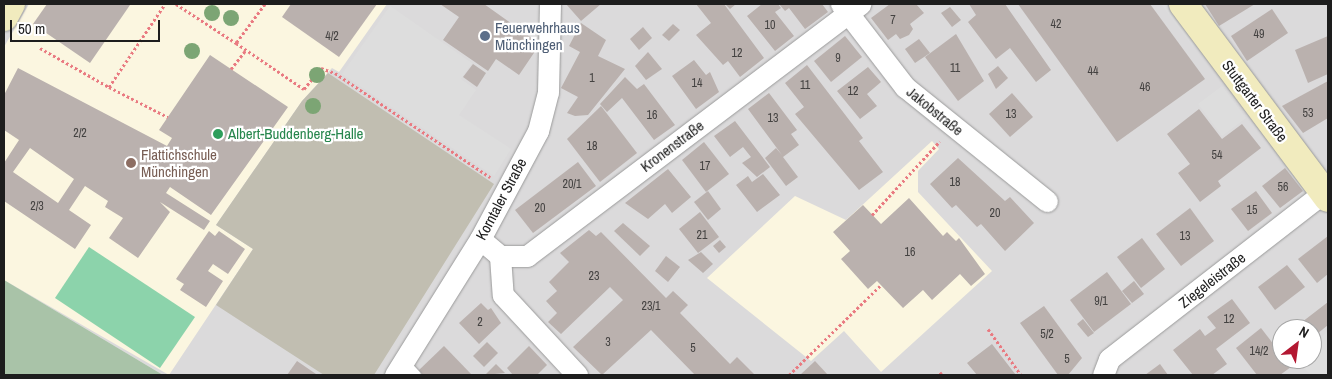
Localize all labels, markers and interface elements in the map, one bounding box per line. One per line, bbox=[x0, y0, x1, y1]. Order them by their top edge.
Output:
scale bar bbox=[12, 10, 162, 42]
house number: 7 bbox=[890, 14, 896, 28]
text: 50 m bbox=[18, 18, 45, 39]
place label: Feuerwehrhaus Münchingen bbox=[495, 18, 580, 53]
house number: 42 bbox=[1051, 18, 1061, 32]
house number: 10 bbox=[765, 19, 775, 33]
house number: 49 bbox=[1254, 28, 1264, 42]
house number: 4/2 bbox=[325, 30, 339, 44]
marker: Feuerwehrhaus Münchingen bbox=[479, 30, 491, 42]
house number: 12 bbox=[732, 47, 742, 61]
house number: 9 bbox=[835, 52, 841, 66]
street label: Stuttgarter Straße bbox=[1218, 57, 1292, 145]
house number: 11 bbox=[950, 62, 960, 76]
house number: 44 bbox=[1088, 65, 1098, 79]
house number: 1 bbox=[589, 72, 595, 86]
house number: 14 bbox=[692, 77, 702, 91]
house number: 11 bbox=[800, 79, 810, 93]
house number: 46 bbox=[1140, 81, 1150, 95]
street label: Jakobstraße bbox=[903, 83, 967, 139]
house number: 12 bbox=[848, 85, 858, 99]
house number: 53 bbox=[1303, 107, 1313, 121]
house number: 13 bbox=[1006, 108, 1016, 122]
house number: 16 bbox=[647, 109, 657, 123]
house number: 13 bbox=[768, 112, 778, 126]
street label: Kronenstraße bbox=[637, 116, 707, 176]
place label: Albert-Buddenberg-Halle bbox=[228, 125, 363, 143]
house number: 2/2 bbox=[73, 127, 87, 141]
marker: Albert-Buddenberg-Halle bbox=[212, 128, 224, 140]
house number: 18 bbox=[587, 140, 597, 154]
place label: Flattichschule Münchingen bbox=[141, 145, 217, 180]
house number: 54 bbox=[1212, 149, 1222, 163]
street label: Korntaler Straße bbox=[472, 155, 530, 243]
marker: Flattichschule Münchingen bbox=[125, 157, 137, 169]
house number: 17 bbox=[700, 160, 710, 174]
house number: 18 bbox=[950, 176, 960, 190]
house number: 20/1 bbox=[562, 178, 582, 192]
house number: 56 bbox=[1278, 181, 1288, 195]
house number: 2/3 bbox=[30, 200, 44, 214]
house number: 20 bbox=[535, 202, 545, 216]
house number: 15 bbox=[1247, 204, 1257, 218]
house number: 20 bbox=[990, 207, 1000, 221]
house number: 21 bbox=[697, 229, 707, 243]
house number: 13 bbox=[1180, 230, 1190, 244]
house number: 16 bbox=[905, 246, 915, 260]
street label: Ziegeleistraße bbox=[1175, 248, 1249, 312]
house number: 23 bbox=[589, 270, 599, 284]
house number: 9/1 bbox=[1094, 295, 1108, 309]
house number: 23/1 bbox=[641, 300, 661, 314]
house number: 12 bbox=[1224, 313, 1234, 327]
house number: 2 bbox=[477, 316, 483, 330]
north arrow bbox=[1272, 319, 1322, 369]
text: N bbox=[1296, 322, 1312, 342]
house number: 5/2 bbox=[1040, 328, 1054, 342]
house number: 3 bbox=[605, 336, 611, 350]
house number: 5 bbox=[690, 342, 696, 356]
house number: 14/2 bbox=[1249, 345, 1269, 359]
house number: 5 bbox=[1064, 353, 1070, 367]

